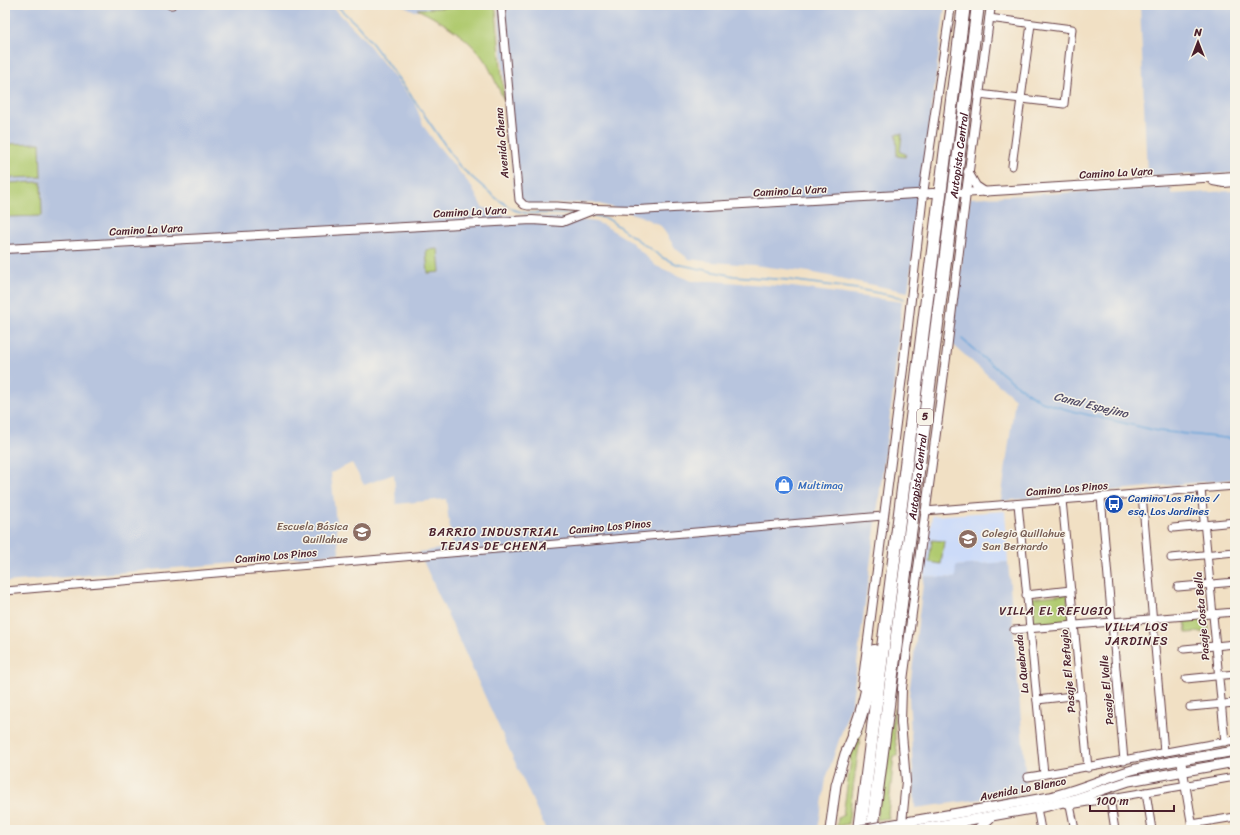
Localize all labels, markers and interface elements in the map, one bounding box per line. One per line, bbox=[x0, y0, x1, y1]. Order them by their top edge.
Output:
north arrow bbox=[1178, 22, 1218, 62]
text: N bbox=[1193, 23, 1202, 42]
street label: Avenida Chena bbox=[489, 106, 515, 180]
street label: Autopista Central bbox=[944, 111, 974, 201]
street label: Camino La Vara bbox=[1079, 162, 1154, 184]
street label: Camino La Vara bbox=[753, 180, 828, 202]
street label: Camino La Vara bbox=[433, 201, 508, 223]
street label: Camino La Vara bbox=[109, 219, 184, 241]
water label: Canal Espejino bbox=[1051, 385, 1131, 425]
road number: 5 bbox=[917, 409, 933, 425]
street label: Autopista Central bbox=[902, 432, 932, 522]
shop icon: Multimaq bbox=[773, 474, 795, 496]
place label: Multimaq bbox=[798, 476, 844, 495]
street label: Camino Los Pinos bbox=[1025, 476, 1110, 502]
place label: Camino Los Pinos / esq. Los Jardines bbox=[1128, 489, 1220, 521]
bus stop icon: Camino Los Pinos / esq. Los Jardines bbox=[1103, 493, 1125, 515]
street label: Camino Los Pinos bbox=[568, 514, 653, 540]
place label: Escuela Básica Quillahue bbox=[277, 517, 348, 549]
school or university icon: Escuela Básica Quillahue bbox=[351, 521, 373, 543]
district label: BARRIO INDUSTRIAL TEJAS DE CHENA bbox=[429, 521, 559, 557]
place label: Colegio Quillahue San Bernardo bbox=[982, 524, 1066, 556]
school or university icon: Colegio Quillahue San Bernardo bbox=[957, 528, 979, 550]
street label: Camino Los Pinos bbox=[234, 543, 319, 569]
street label: Pasaje Costa Bella bbox=[1189, 570, 1215, 661]
district label: VILLA EL REFUGIO bbox=[999, 600, 1113, 622]
district label: VILLA LOS JARDINES bbox=[1104, 616, 1169, 652]
street label: Pasaje El Refugio bbox=[1055, 628, 1081, 714]
street label: La Quebrada bbox=[1009, 633, 1035, 694]
street label: Pasaje El Valle bbox=[1094, 654, 1120, 726]
street label: Avenida Lo Blanco bbox=[977, 771, 1068, 807]
scale bar bbox=[1090, 787, 1174, 813]
text: 100 m bbox=[1096, 790, 1129, 812]

